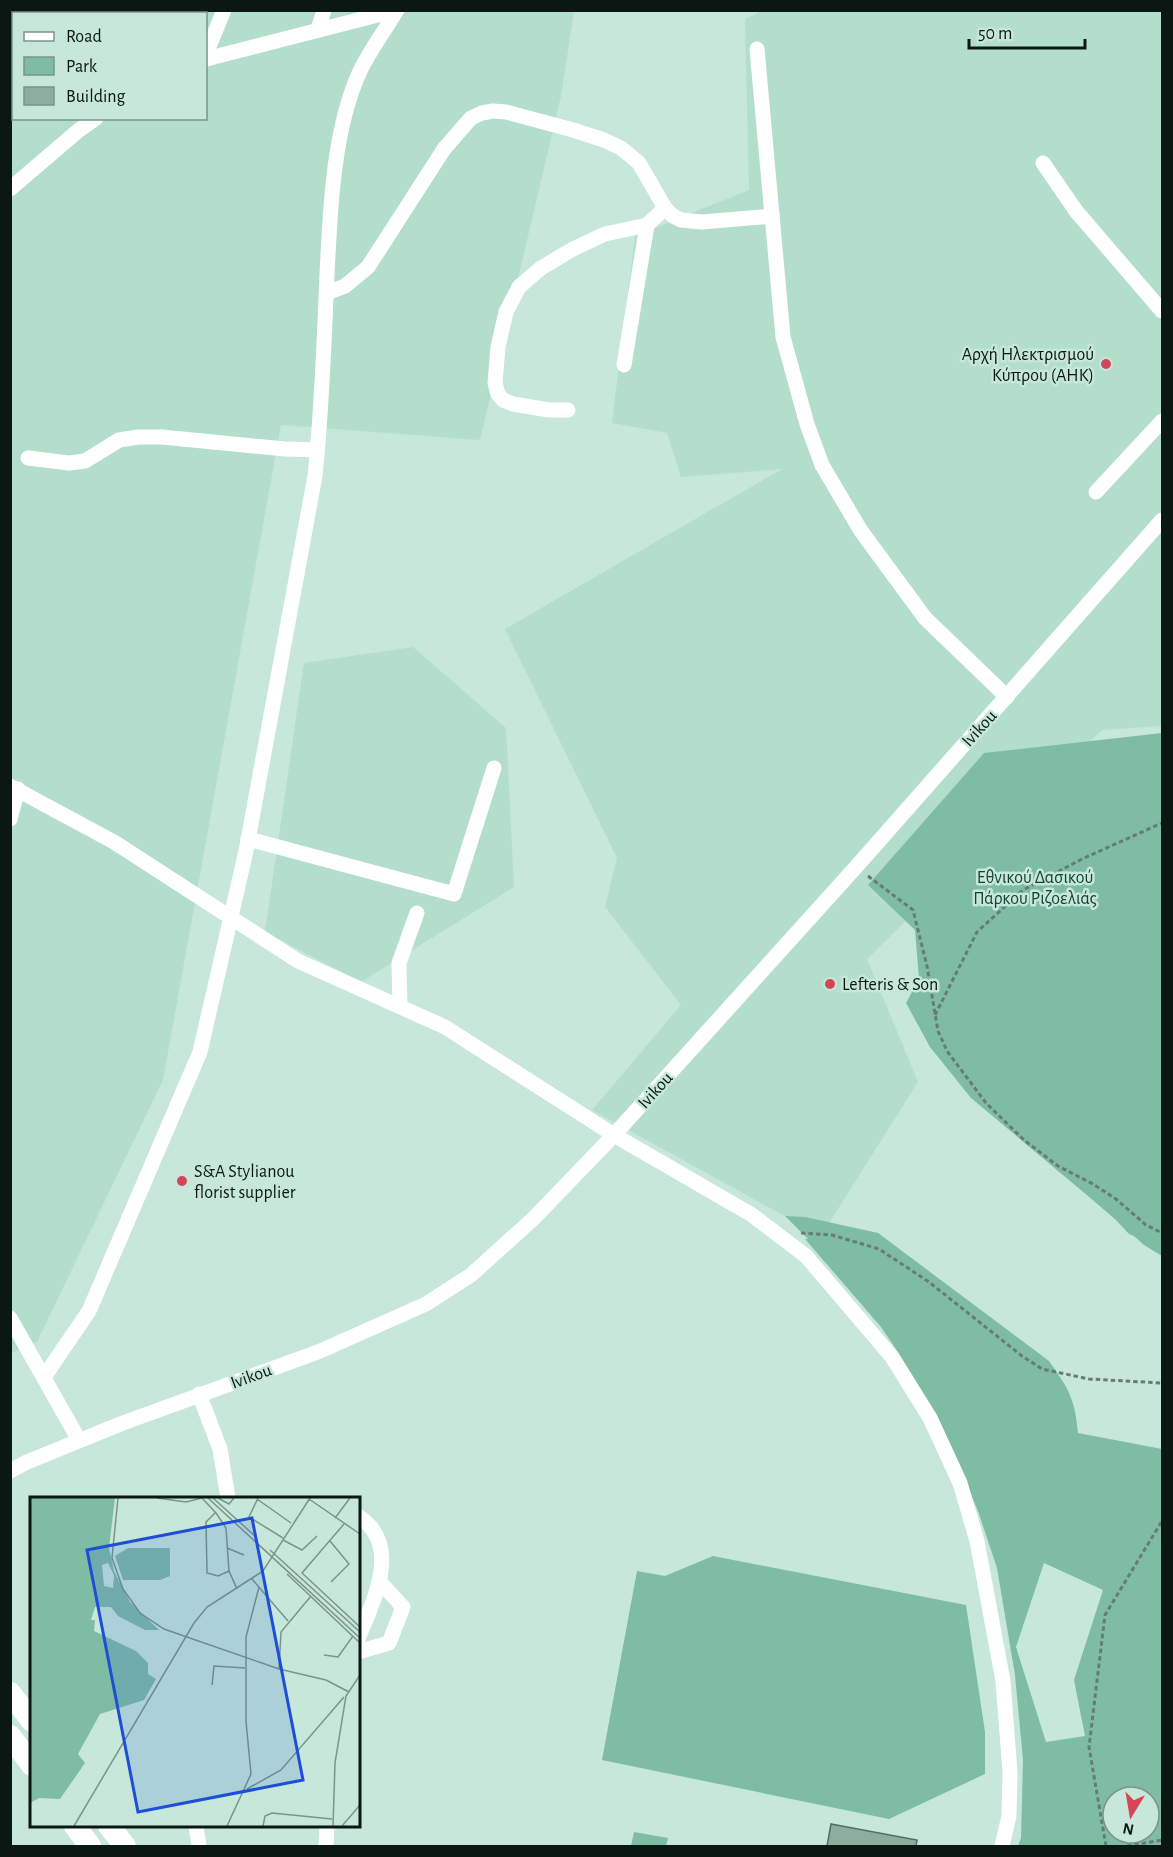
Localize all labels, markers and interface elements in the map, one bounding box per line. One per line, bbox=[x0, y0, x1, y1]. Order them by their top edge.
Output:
legend bbox=[12, 12, 207, 120]
scale bar bbox=[969, 12, 1084, 50]
text: 50 m bbox=[978, 25, 1012, 43]
text: Road bbox=[66, 28, 102, 46]
text: Park bbox=[66, 58, 98, 76]
text: Building bbox=[66, 88, 126, 106]
place label: Αρχή Ηλεκτρισμού Κύπρου (ΑΗΚ) bbox=[962, 346, 1094, 385]
marker: Αρχή Ηλεκτρισμού Κύπρου (ΑΗΚ) bbox=[1099, 357, 1113, 371]
street label: Ivikou bbox=[959, 707, 1001, 750]
park label: Εθνικού Δασικού Πάρκου Ριζοελιάς bbox=[973, 869, 1097, 908]
place label: Lefteris & Son bbox=[842, 976, 938, 994]
marker: Lefteris & Son bbox=[823, 977, 837, 991]
street label: Ivikou bbox=[635, 1069, 677, 1112]
place label: S&A Stylianou florist supplier bbox=[194, 1163, 296, 1202]
marker: S&A Stylianou florist supplier bbox=[175, 1174, 189, 1188]
street label: Ivikou bbox=[228, 1361, 274, 1393]
inset map bbox=[30, 1497, 360, 1827]
north arrow bbox=[1101, 1785, 1161, 1845]
text: N bbox=[1121, 1820, 1135, 1838]

